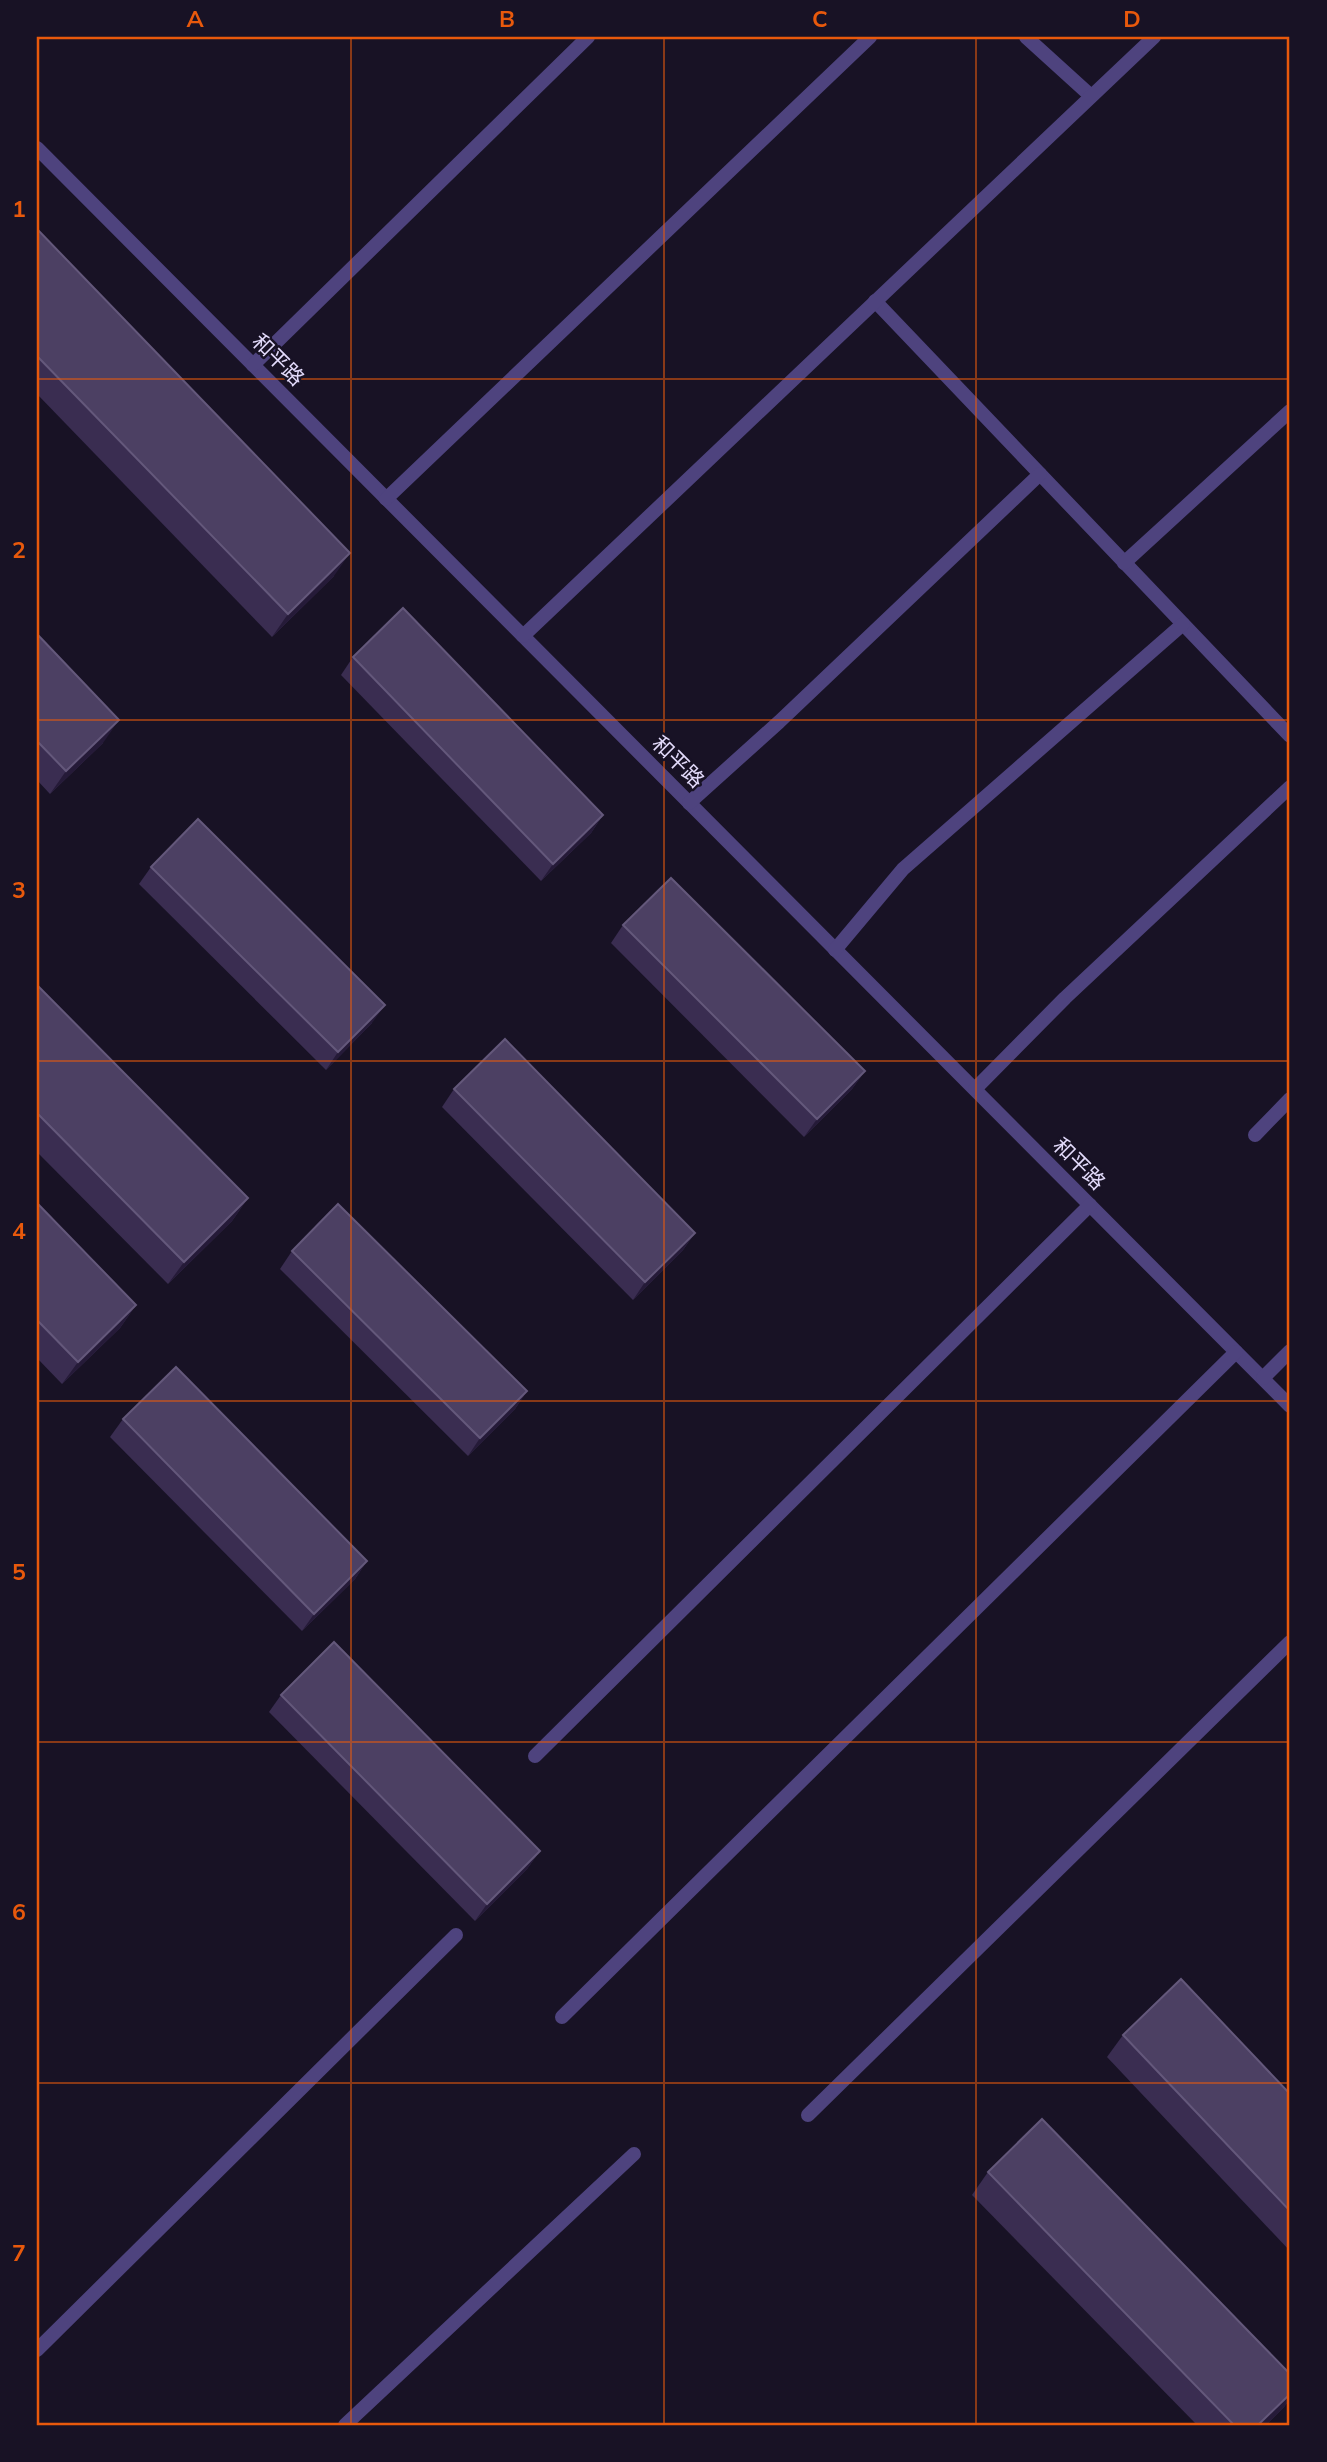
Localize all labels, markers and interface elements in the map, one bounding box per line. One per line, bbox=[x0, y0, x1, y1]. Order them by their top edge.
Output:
text: A bbox=[186, 4, 204, 33]
text: B bbox=[499, 4, 515, 33]
text: C bbox=[812, 4, 828, 33]
text: D bbox=[1123, 4, 1141, 33]
text: 1 bbox=[12, 194, 26, 223]
street label: 和平路 bbox=[247, 328, 310, 391]
text: 2 bbox=[12, 535, 26, 564]
street label: 和平路 bbox=[647, 730, 710, 793]
text: 3 bbox=[12, 875, 26, 904]
street label: 和平路 bbox=[1048, 1132, 1111, 1195]
text: 4 bbox=[12, 1216, 26, 1245]
text: 5 bbox=[12, 1557, 26, 1586]
text: 6 bbox=[12, 1897, 26, 1926]
text: 7 bbox=[12, 2238, 26, 2267]

